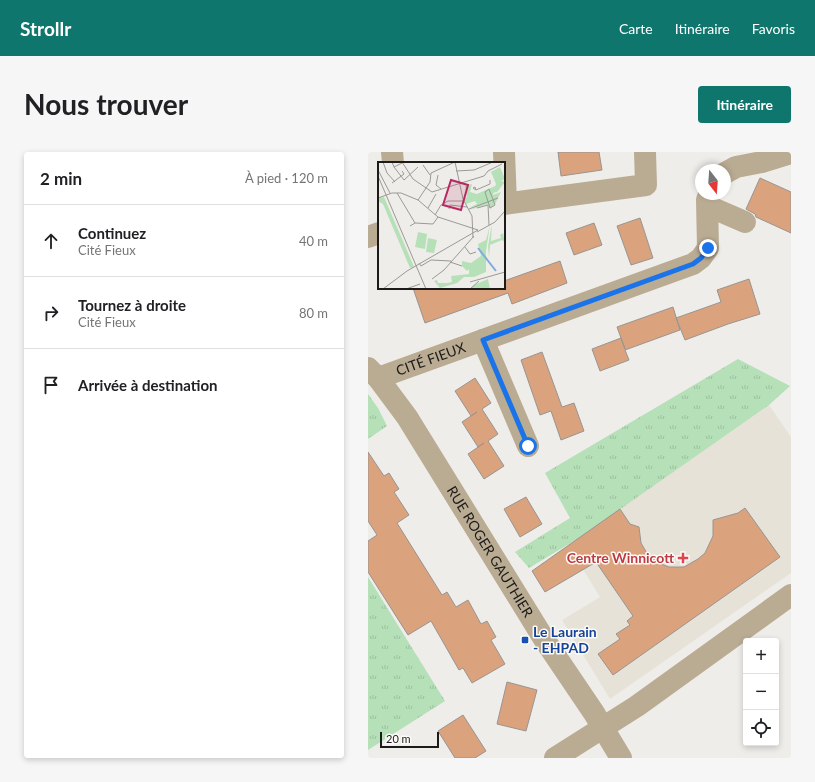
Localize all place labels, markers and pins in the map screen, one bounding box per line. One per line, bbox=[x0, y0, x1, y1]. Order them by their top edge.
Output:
place label: Centre Winnicott bbox=[567, 549, 674, 566]
marker: Centre Winnicott bbox=[677, 552, 689, 564]
place label: Le Laurain - EHPAD bbox=[533, 623, 597, 656]
marker: Le Laurain - EHPAD bbox=[520, 635, 530, 645]

